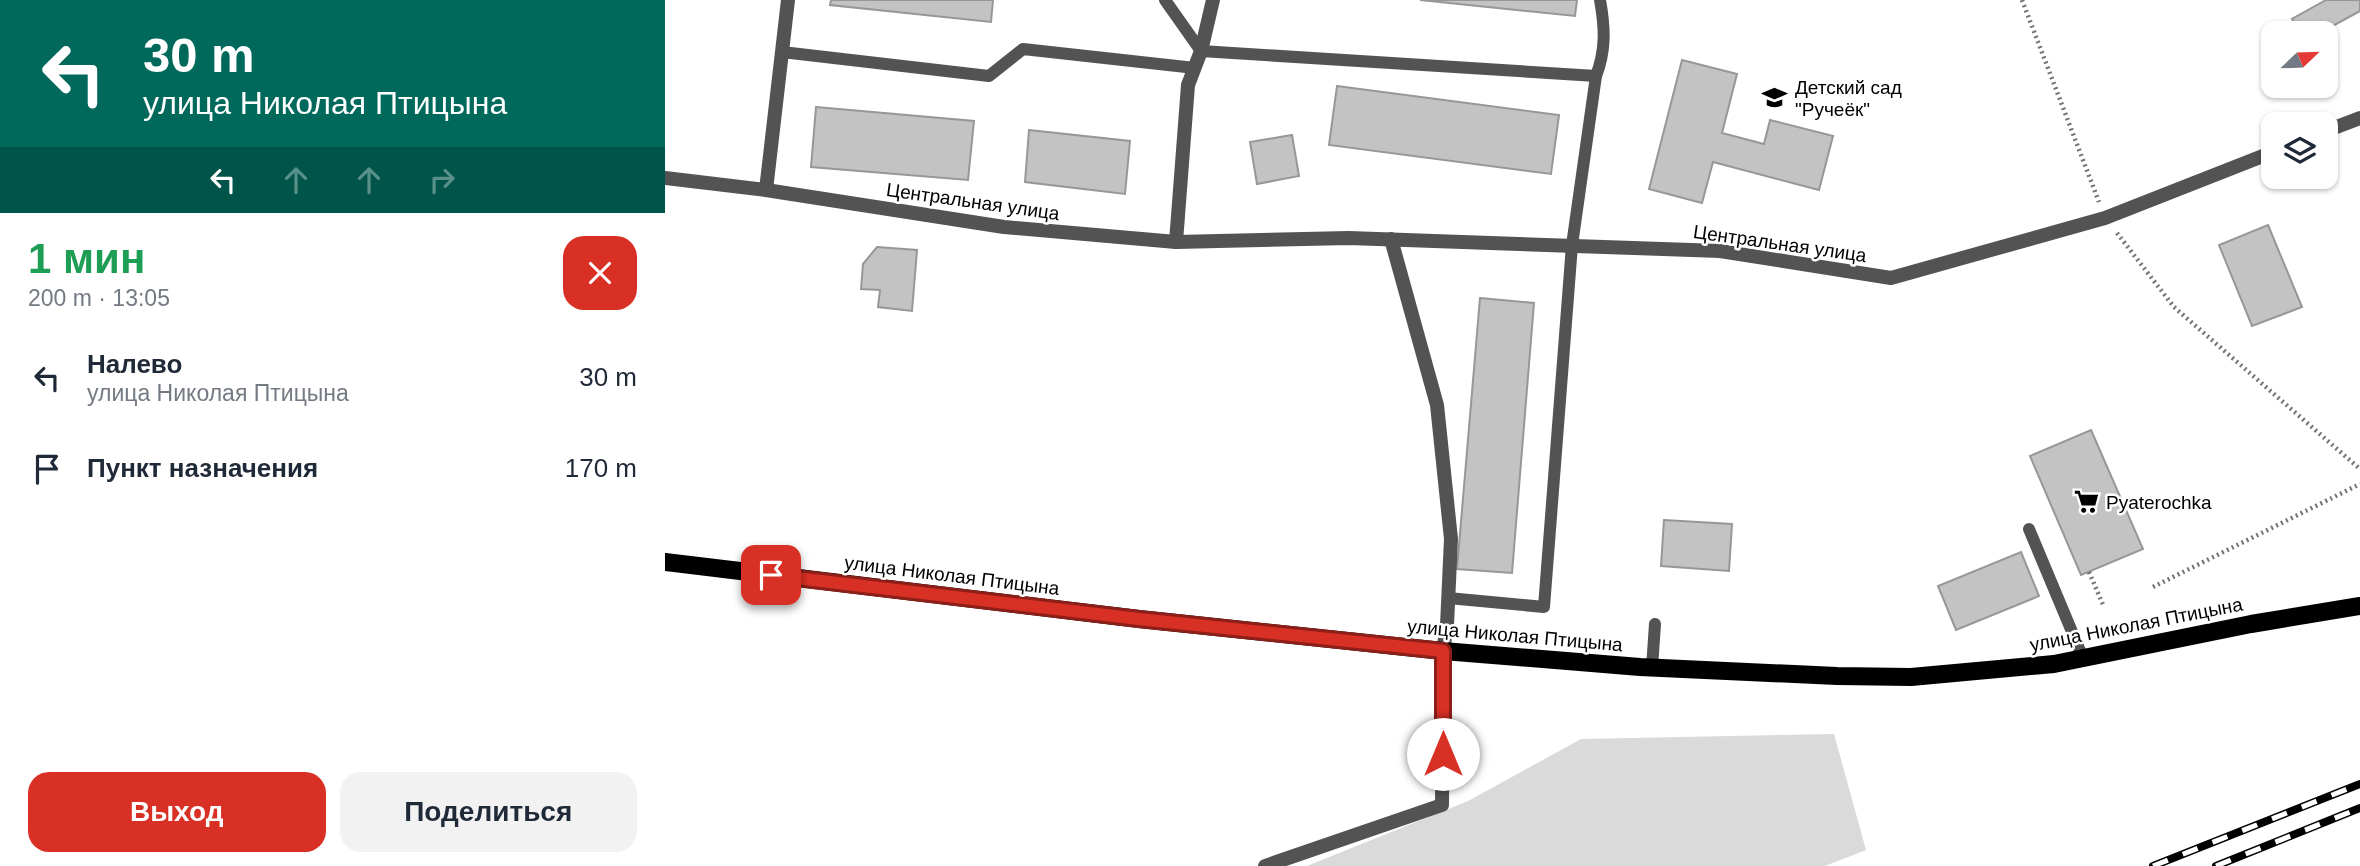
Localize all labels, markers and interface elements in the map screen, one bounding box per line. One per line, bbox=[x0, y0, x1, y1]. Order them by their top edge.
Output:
north arrow bbox=[2261, 21, 2338, 98]
map controls bbox=[2261, 21, 2338, 189]
icon: left bbox=[28, 28, 119, 119]
text: 30 m bbox=[143, 28, 255, 82]
place label: Детский сад "Ручеёк" bbox=[1795, 77, 1902, 120]
school or university icon: Детский сад "Ручеёк" bbox=[1761, 84, 1789, 112]
text: улица Николая Птицына bbox=[143, 85, 507, 121]
button: layers bbox=[2261, 112, 2338, 189]
icon: left bbox=[204, 161, 242, 199]
icon: ahead bbox=[277, 161, 315, 199]
icon: ahead bbox=[350, 161, 388, 199]
icon: right bbox=[423, 161, 461, 199]
street label: Центральная улица bbox=[885, 179, 1061, 224]
street label: Центральная улица bbox=[1692, 221, 1868, 266]
text: 1 мин bbox=[28, 235, 145, 282]
button: close bbox=[563, 236, 637, 310]
text: 200 m · 13:05 bbox=[28, 285, 170, 311]
text: Налево bbox=[87, 349, 182, 379]
icon: left bbox=[28, 359, 66, 397]
text: 30 m bbox=[579, 362, 637, 392]
text: улица Николая Птицына bbox=[87, 380, 349, 406]
icon: arrive bbox=[28, 450, 66, 488]
text: Пункт назначения bbox=[87, 453, 318, 483]
text: 170 m bbox=[565, 453, 637, 483]
supermarket icon: Pyaterochka bbox=[2072, 488, 2100, 516]
place label: Pyaterochka bbox=[2106, 492, 2212, 513]
pin bbox=[741, 545, 801, 605]
street label: улица Николая Птицына bbox=[843, 552, 1061, 599]
icon: arrive bbox=[752, 556, 790, 594]
street label: улица Николая Птицына bbox=[2028, 593, 2245, 655]
street label: улица Николая Птицына bbox=[1406, 616, 1624, 655]
position arrow bbox=[1406, 717, 1480, 791]
button: Выход bbox=[28, 772, 326, 852]
button: Поделиться bbox=[340, 772, 637, 852]

